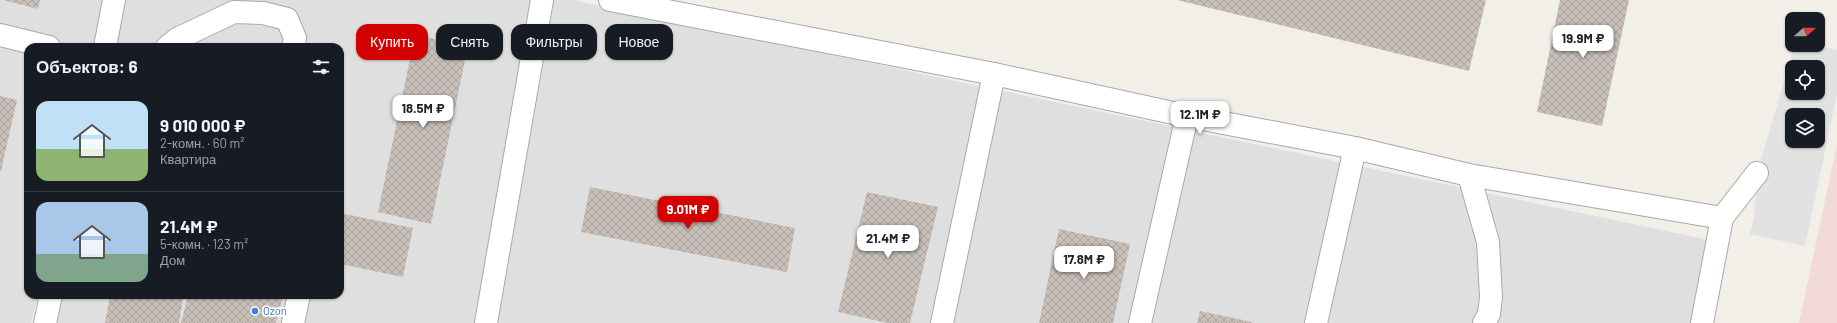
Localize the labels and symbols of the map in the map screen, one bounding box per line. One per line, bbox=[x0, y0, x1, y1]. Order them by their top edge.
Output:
north arrow bbox=[1785, 12, 1825, 52]
pin: 19.9M ₽ bbox=[1546, 25, 1620, 59]
pin: 18.5M ₽ bbox=[386, 95, 460, 129]
pin: 12.1M ₽ bbox=[1163, 101, 1237, 135]
pin: 9.01M ₽ bbox=[651, 196, 725, 230]
pin: 21.4M ₽ bbox=[851, 225, 925, 259]
pin: 17.8M ₽ bbox=[1047, 246, 1121, 280]
place label: Ozon bbox=[263, 304, 287, 317]
marker: Ozon bbox=[250, 306, 260, 316]

